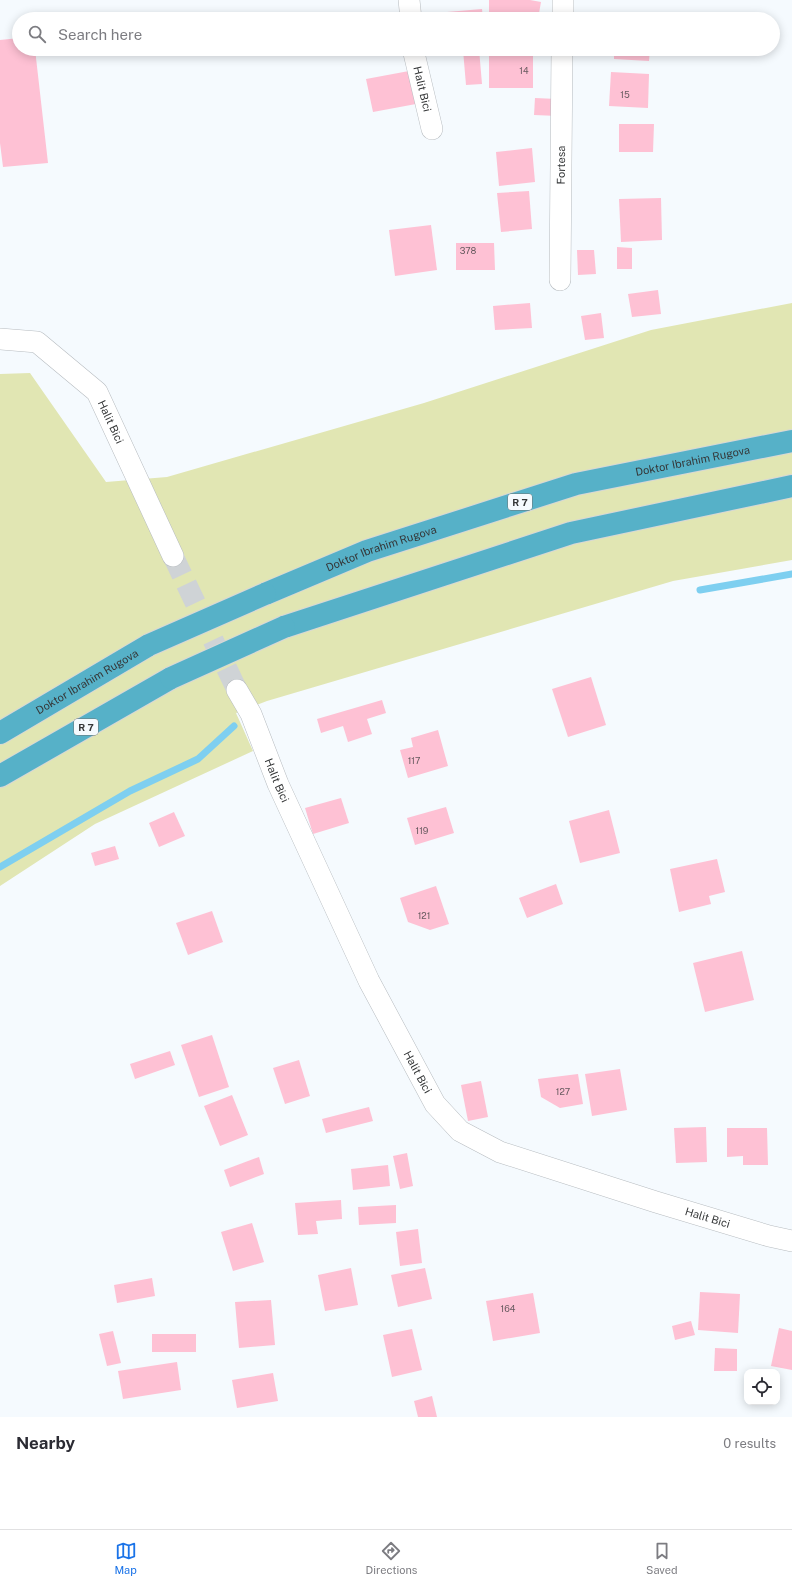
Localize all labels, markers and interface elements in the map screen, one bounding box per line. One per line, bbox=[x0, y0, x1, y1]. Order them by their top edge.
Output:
search box bbox=[12, 12, 780, 56]
icon: search bbox=[26, 23, 48, 45]
text: Search here bbox=[58, 26, 142, 43]
street label: Halit Bici bbox=[411, 65, 434, 113]
house number: 14 bbox=[519, 65, 529, 76]
house number: 15 bbox=[620, 89, 630, 100]
street label: Fortesa bbox=[555, 146, 567, 184]
house number: 378 bbox=[460, 245, 476, 256]
street label: Halit Bici bbox=[96, 398, 126, 445]
street label: Doktor Ibrahim Rugova bbox=[634, 444, 751, 478]
road number: R 7 bbox=[508, 494, 532, 510]
street label: Doktor Ibrahim Rugova bbox=[324, 523, 438, 574]
street label: Doktor Ibrahim Rugova bbox=[34, 647, 140, 716]
road number: R 7 bbox=[74, 719, 98, 735]
house number: 117 bbox=[408, 755, 420, 766]
street label: Halit Bici bbox=[263, 757, 292, 804]
house number: 119 bbox=[416, 825, 429, 836]
house number: 121 bbox=[418, 910, 430, 921]
street label: Halit Bici bbox=[402, 1049, 434, 1095]
house number: 127 bbox=[556, 1086, 570, 1097]
street label: Halit Bici bbox=[684, 1205, 731, 1230]
house number: 164 bbox=[501, 1303, 516, 1314]
map controls bbox=[744, 1369, 780, 1405]
button: locate bbox=[744, 1369, 780, 1405]
text: Nearby bbox=[16, 1433, 75, 1453]
text: 0 results bbox=[723, 1436, 776, 1451]
tab: Map bbox=[114, 1540, 137, 1576]
tab: Directions bbox=[366, 1540, 417, 1576]
tab: Saved bbox=[646, 1540, 678, 1576]

